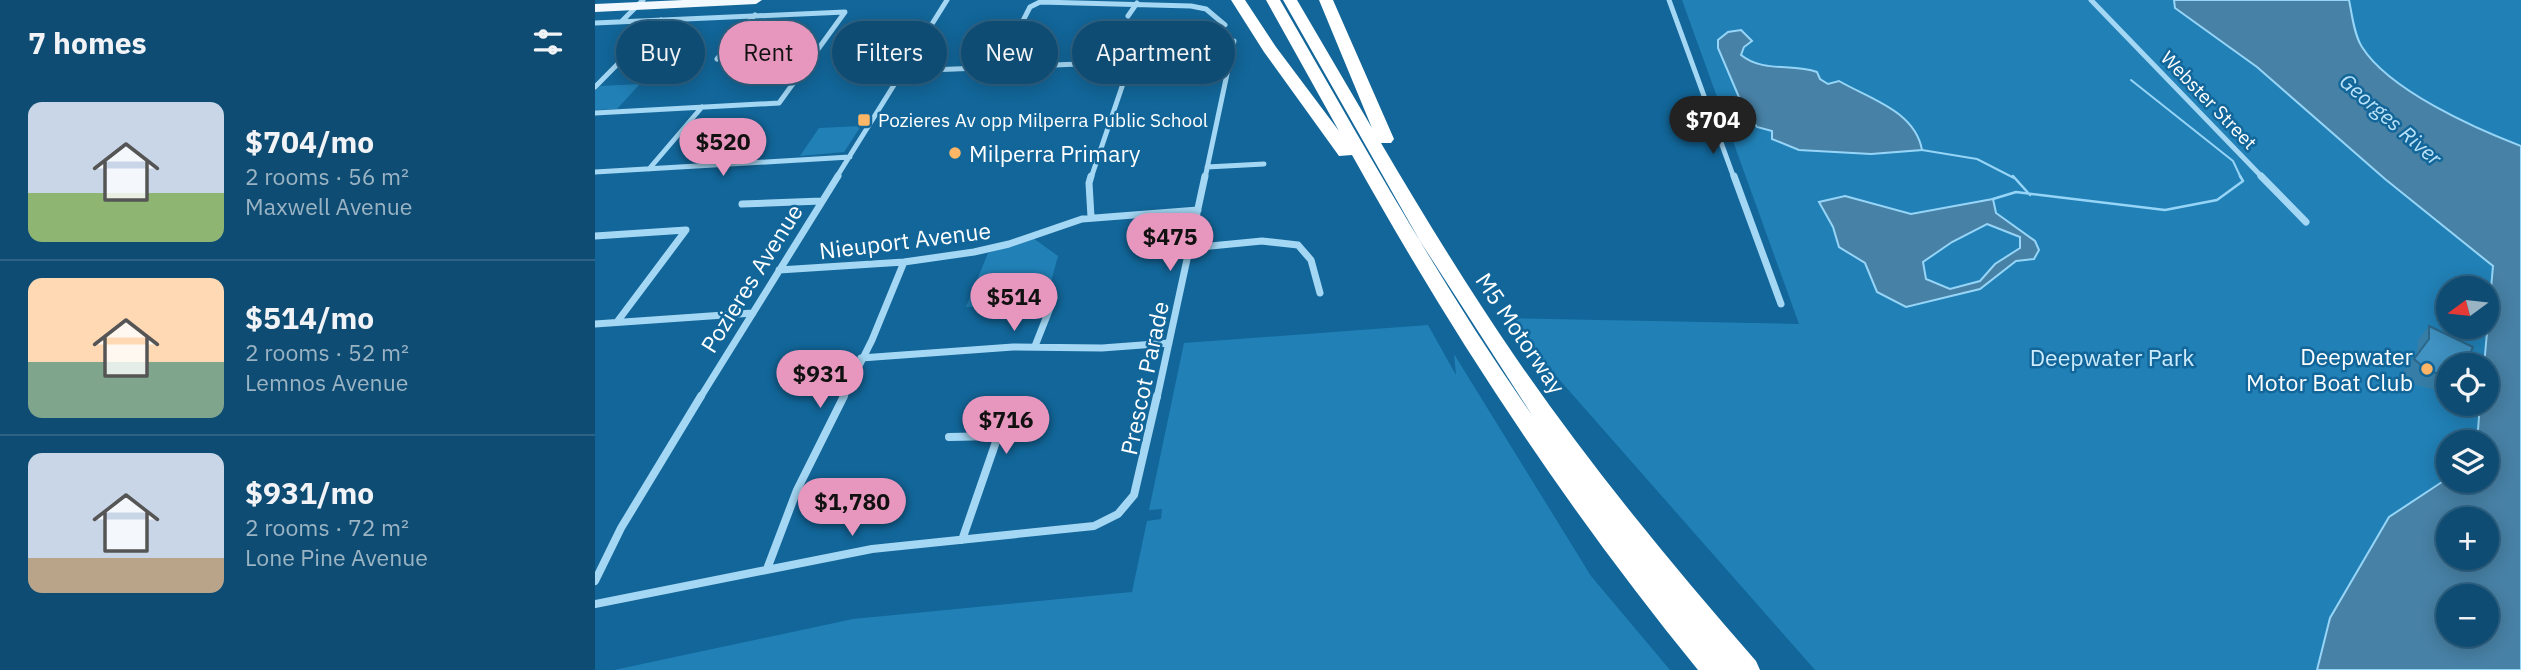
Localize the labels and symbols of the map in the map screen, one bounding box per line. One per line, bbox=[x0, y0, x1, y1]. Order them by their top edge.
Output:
street label: Webster Street bbox=[2156, 46, 2262, 154]
water label: Georges River bbox=[2334, 67, 2449, 172]
pin: $704 bbox=[1672, 96, 1754, 156]
place label: Pozieres Av opp Milperra Public School bbox=[878, 108, 1208, 132]
marker: Pozieres Av opp Milperra Public School bbox=[856, 112, 872, 128]
pin: $520 bbox=[682, 118, 764, 178]
place label: Milperra Primary bbox=[969, 138, 1141, 168]
marker: Milperra Primary bbox=[947, 145, 963, 161]
street label: Pozieres Avenue bbox=[693, 198, 809, 358]
pin: $475 bbox=[1129, 214, 1211, 273]
street label: Nieuport Avenue bbox=[817, 215, 993, 265]
street label: M5 Motorway bbox=[1469, 267, 1573, 400]
pin: $514 bbox=[973, 274, 1055, 333]
north arrow bbox=[2436, 276, 2499, 340]
street label: Prescot Parade bbox=[1113, 298, 1175, 458]
place label: Deepwater Motor Boat Club bbox=[2246, 341, 2414, 397]
park label: Deepwater Park bbox=[2030, 342, 2194, 372]
pin: $931 bbox=[779, 350, 861, 410]
marker: Deepwater Motor Boat Club bbox=[2419, 361, 2435, 377]
pin: $716 bbox=[965, 396, 1047, 456]
pin: $1,780 bbox=[795, 478, 909, 538]

